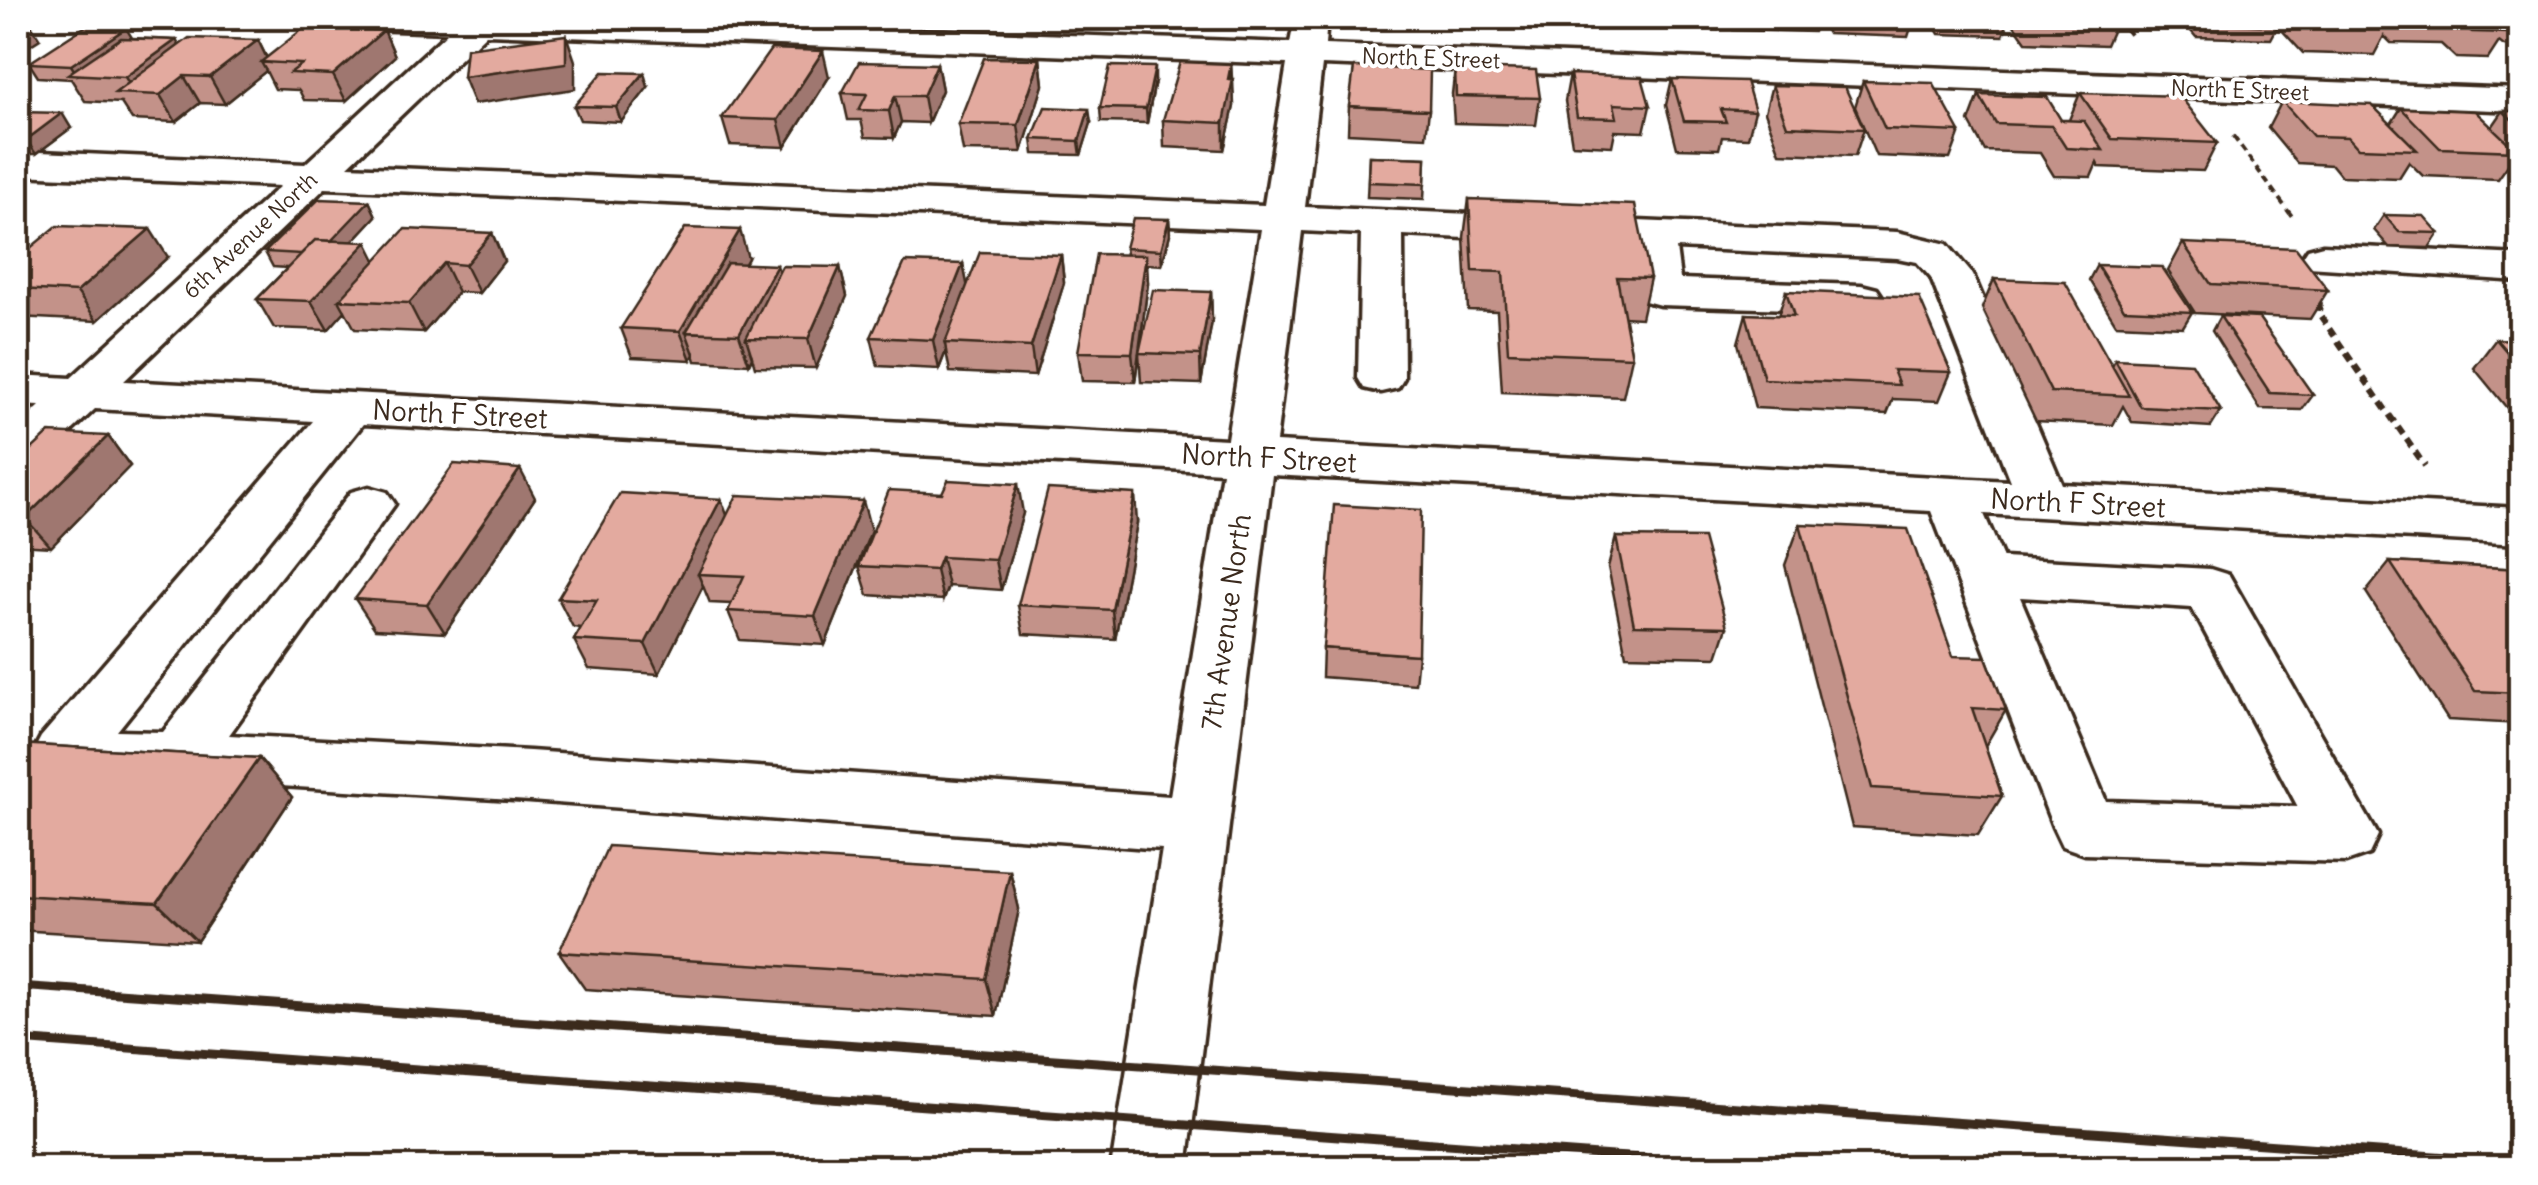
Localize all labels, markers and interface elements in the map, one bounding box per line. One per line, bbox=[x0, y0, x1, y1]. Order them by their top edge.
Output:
street label: North E Street bbox=[1361, 42, 1501, 74]
street label: North E Street bbox=[2170, 74, 2310, 106]
street label: 6th Avenue North bbox=[177, 166, 323, 304]
street label: North F Street bbox=[371, 391, 549, 437]
street label: North F Street bbox=[1180, 435, 1358, 481]
street label: North F Street bbox=[1989, 480, 2167, 526]
street label: 7th Avenue North bbox=[1193, 511, 1259, 733]

